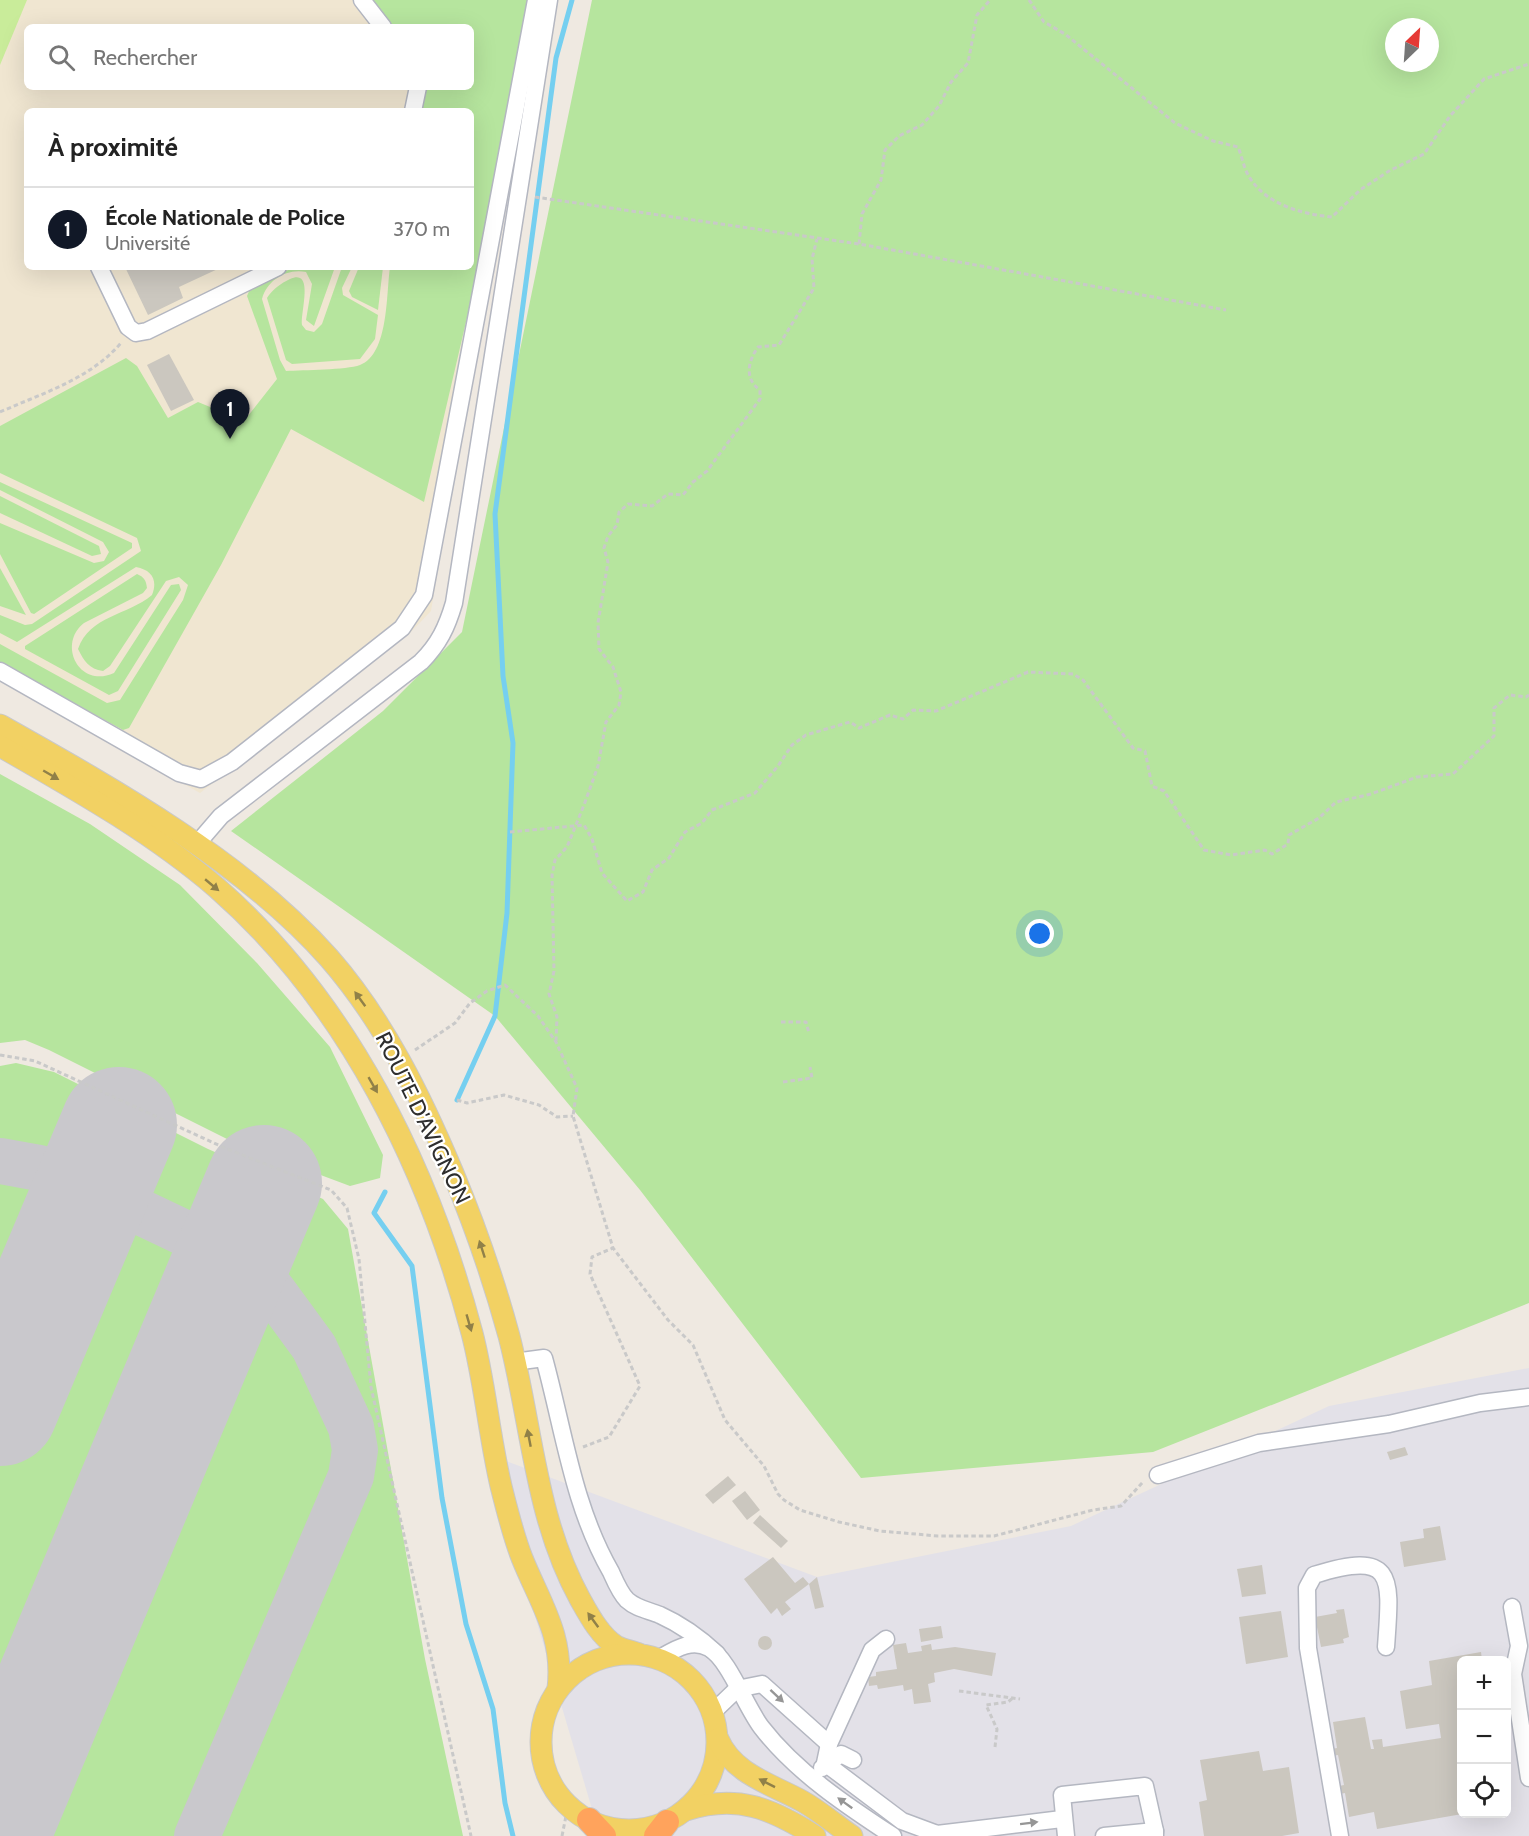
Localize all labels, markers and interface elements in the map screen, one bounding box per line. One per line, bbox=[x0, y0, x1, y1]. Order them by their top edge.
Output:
north arrow bbox=[1385, 18, 1439, 72]
search box bbox=[24, 24, 474, 90]
icon: search bbox=[45, 41, 78, 74]
text: Rechercher bbox=[93, 44, 197, 71]
text: À proximité bbox=[48, 131, 178, 163]
text: École Nationale de Police bbox=[105, 204, 345, 231]
text: 1 bbox=[64, 217, 71, 241]
text: 370 m bbox=[393, 217, 450, 241]
text: Université bbox=[105, 231, 190, 255]
pin: 1 bbox=[210, 390, 250, 439]
one-way arrow bbox=[43, 770, 59, 781]
one-way arrow bbox=[204, 878, 220, 891]
your location bbox=[1025, 919, 1054, 948]
one-way arrow bbox=[354, 992, 366, 1008]
street label: ROUTE D'AVIGNON bbox=[370, 1028, 476, 1208]
one-way arrow bbox=[367, 1076, 377, 1093]
one-way arrow bbox=[476, 1240, 486, 1258]
one-way arrow bbox=[465, 1314, 474, 1332]
one-way arrow bbox=[524, 1428, 533, 1447]
one-way arrow bbox=[587, 1613, 599, 1629]
map controls bbox=[1457, 1656, 1511, 1818]
button: + bbox=[1457, 1656, 1511, 1710]
one-way arrow bbox=[770, 1688, 784, 1702]
button: − bbox=[1457, 1710, 1511, 1764]
button: locate bbox=[1457, 1764, 1511, 1818]
one-way arrow bbox=[759, 1778, 776, 1788]
one-way arrow bbox=[837, 1796, 853, 1809]
one-way arrow bbox=[1020, 1818, 1039, 1828]

